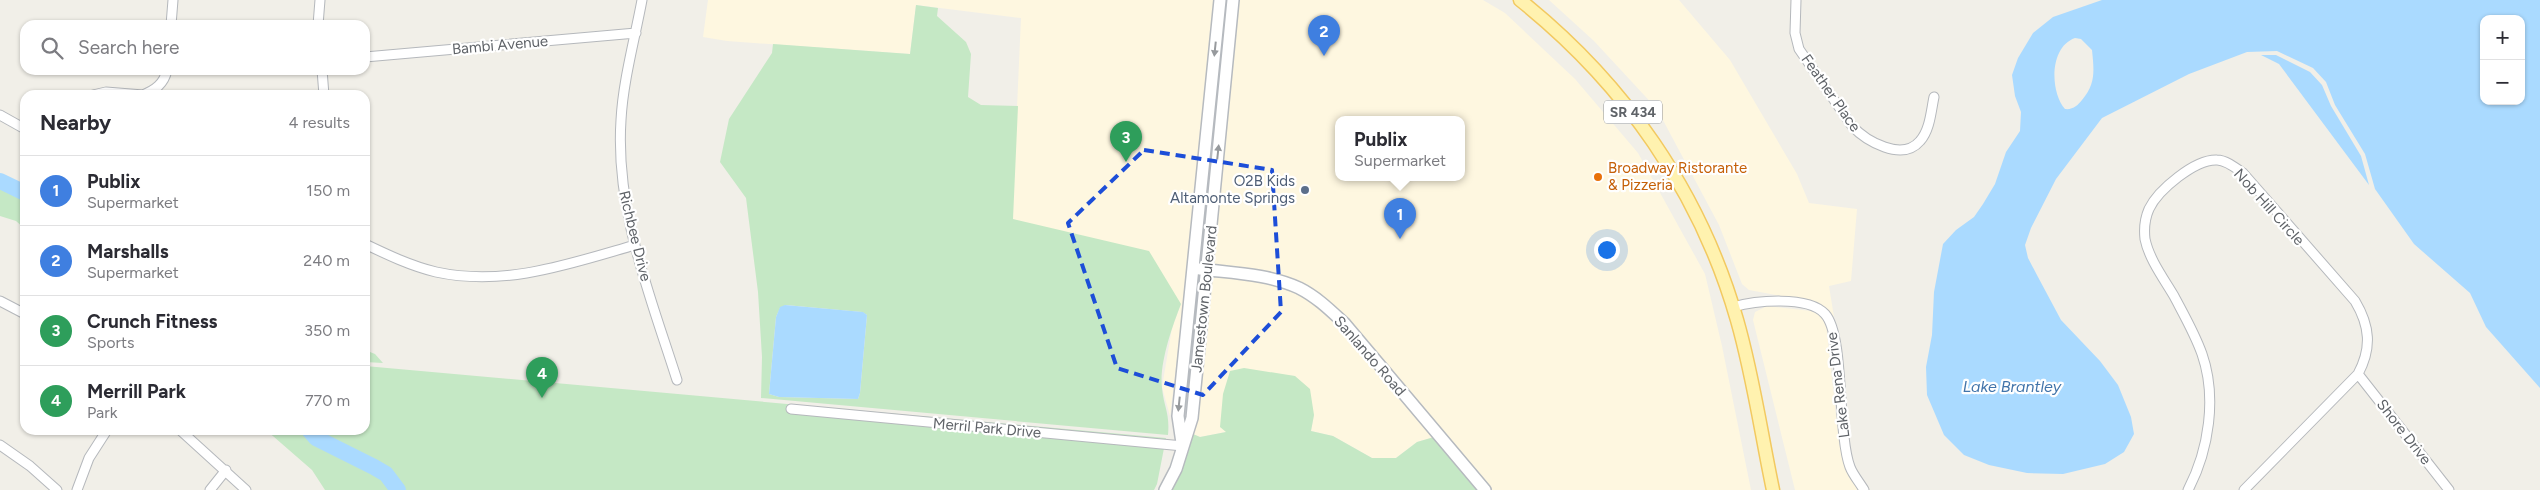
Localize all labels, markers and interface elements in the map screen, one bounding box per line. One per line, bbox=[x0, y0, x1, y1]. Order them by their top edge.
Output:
pin: 2 bbox=[1308, 15, 1340, 56]
map controls bbox=[2480, 15, 2525, 105]
button: + bbox=[2480, 15, 2525, 60]
search box bbox=[20, 20, 370, 75]
street label: Bambi Avenue bbox=[451, 32, 549, 58]
icon: search bbox=[38, 34, 66, 62]
text: Search here bbox=[78, 36, 180, 59]
one-way arrow bbox=[1211, 41, 1219, 57]
street label: Feather Place bbox=[1798, 51, 1864, 135]
button: − bbox=[2480, 60, 2525, 105]
road number: SR 434 bbox=[1604, 100, 1662, 124]
text: Nearby bbox=[40, 110, 111, 135]
text: 4 results bbox=[289, 113, 350, 132]
popup bbox=[1335, 116, 1465, 181]
pin: 3 bbox=[1110, 121, 1142, 162]
text: Publix bbox=[1354, 128, 1407, 151]
one-way arrow bbox=[1214, 144, 1222, 160]
text: Supermarket bbox=[1354, 151, 1446, 170]
place label: Broadway Ristorante & Pizzeria bbox=[1608, 159, 1747, 194]
street label: Nob Hill Circle bbox=[2230, 165, 2308, 249]
text: Publix bbox=[87, 170, 140, 193]
marker: Broadway Ristorante & Pizzeria bbox=[1592, 171, 1604, 183]
place label: O2B Kids Altamonte Springs bbox=[1170, 172, 1295, 207]
text: 1 bbox=[53, 181, 59, 200]
text: 150 m bbox=[306, 181, 350, 200]
marker: O2B Kids Altamonte Springs bbox=[1299, 184, 1311, 196]
street label: Richbee Drive bbox=[615, 189, 655, 283]
text: Supermarket bbox=[87, 193, 179, 212]
pin: 1 bbox=[1384, 198, 1416, 239]
street label: Jamestown Boulevard bbox=[1187, 224, 1221, 374]
your location bbox=[1594, 237, 1620, 263]
text: Marshalls bbox=[87, 240, 169, 263]
text: 2 bbox=[51, 251, 61, 270]
text: 240 m bbox=[303, 251, 350, 270]
text: Supermarket bbox=[87, 263, 179, 282]
text: Crunch Fitness bbox=[87, 310, 217, 333]
street label: Sanlando Road bbox=[1330, 312, 1410, 400]
text: 3 bbox=[52, 321, 60, 340]
text: 350 m bbox=[304, 321, 350, 340]
street label: Lake Rena Drive bbox=[1823, 331, 1853, 439]
text: Sports bbox=[87, 333, 134, 352]
pin: 4 bbox=[526, 357, 558, 398]
water label: Lake Brantley bbox=[1963, 377, 2062, 396]
text: Merrill Park bbox=[87, 380, 186, 403]
text: 4 bbox=[51, 391, 61, 410]
text: 770 m bbox=[305, 391, 350, 410]
one-way arrow bbox=[1175, 396, 1183, 412]
street label: Shore Drive bbox=[2373, 396, 2435, 468]
text: Park bbox=[87, 403, 117, 422]
street label: Merril Park Drive bbox=[932, 414, 1042, 442]

